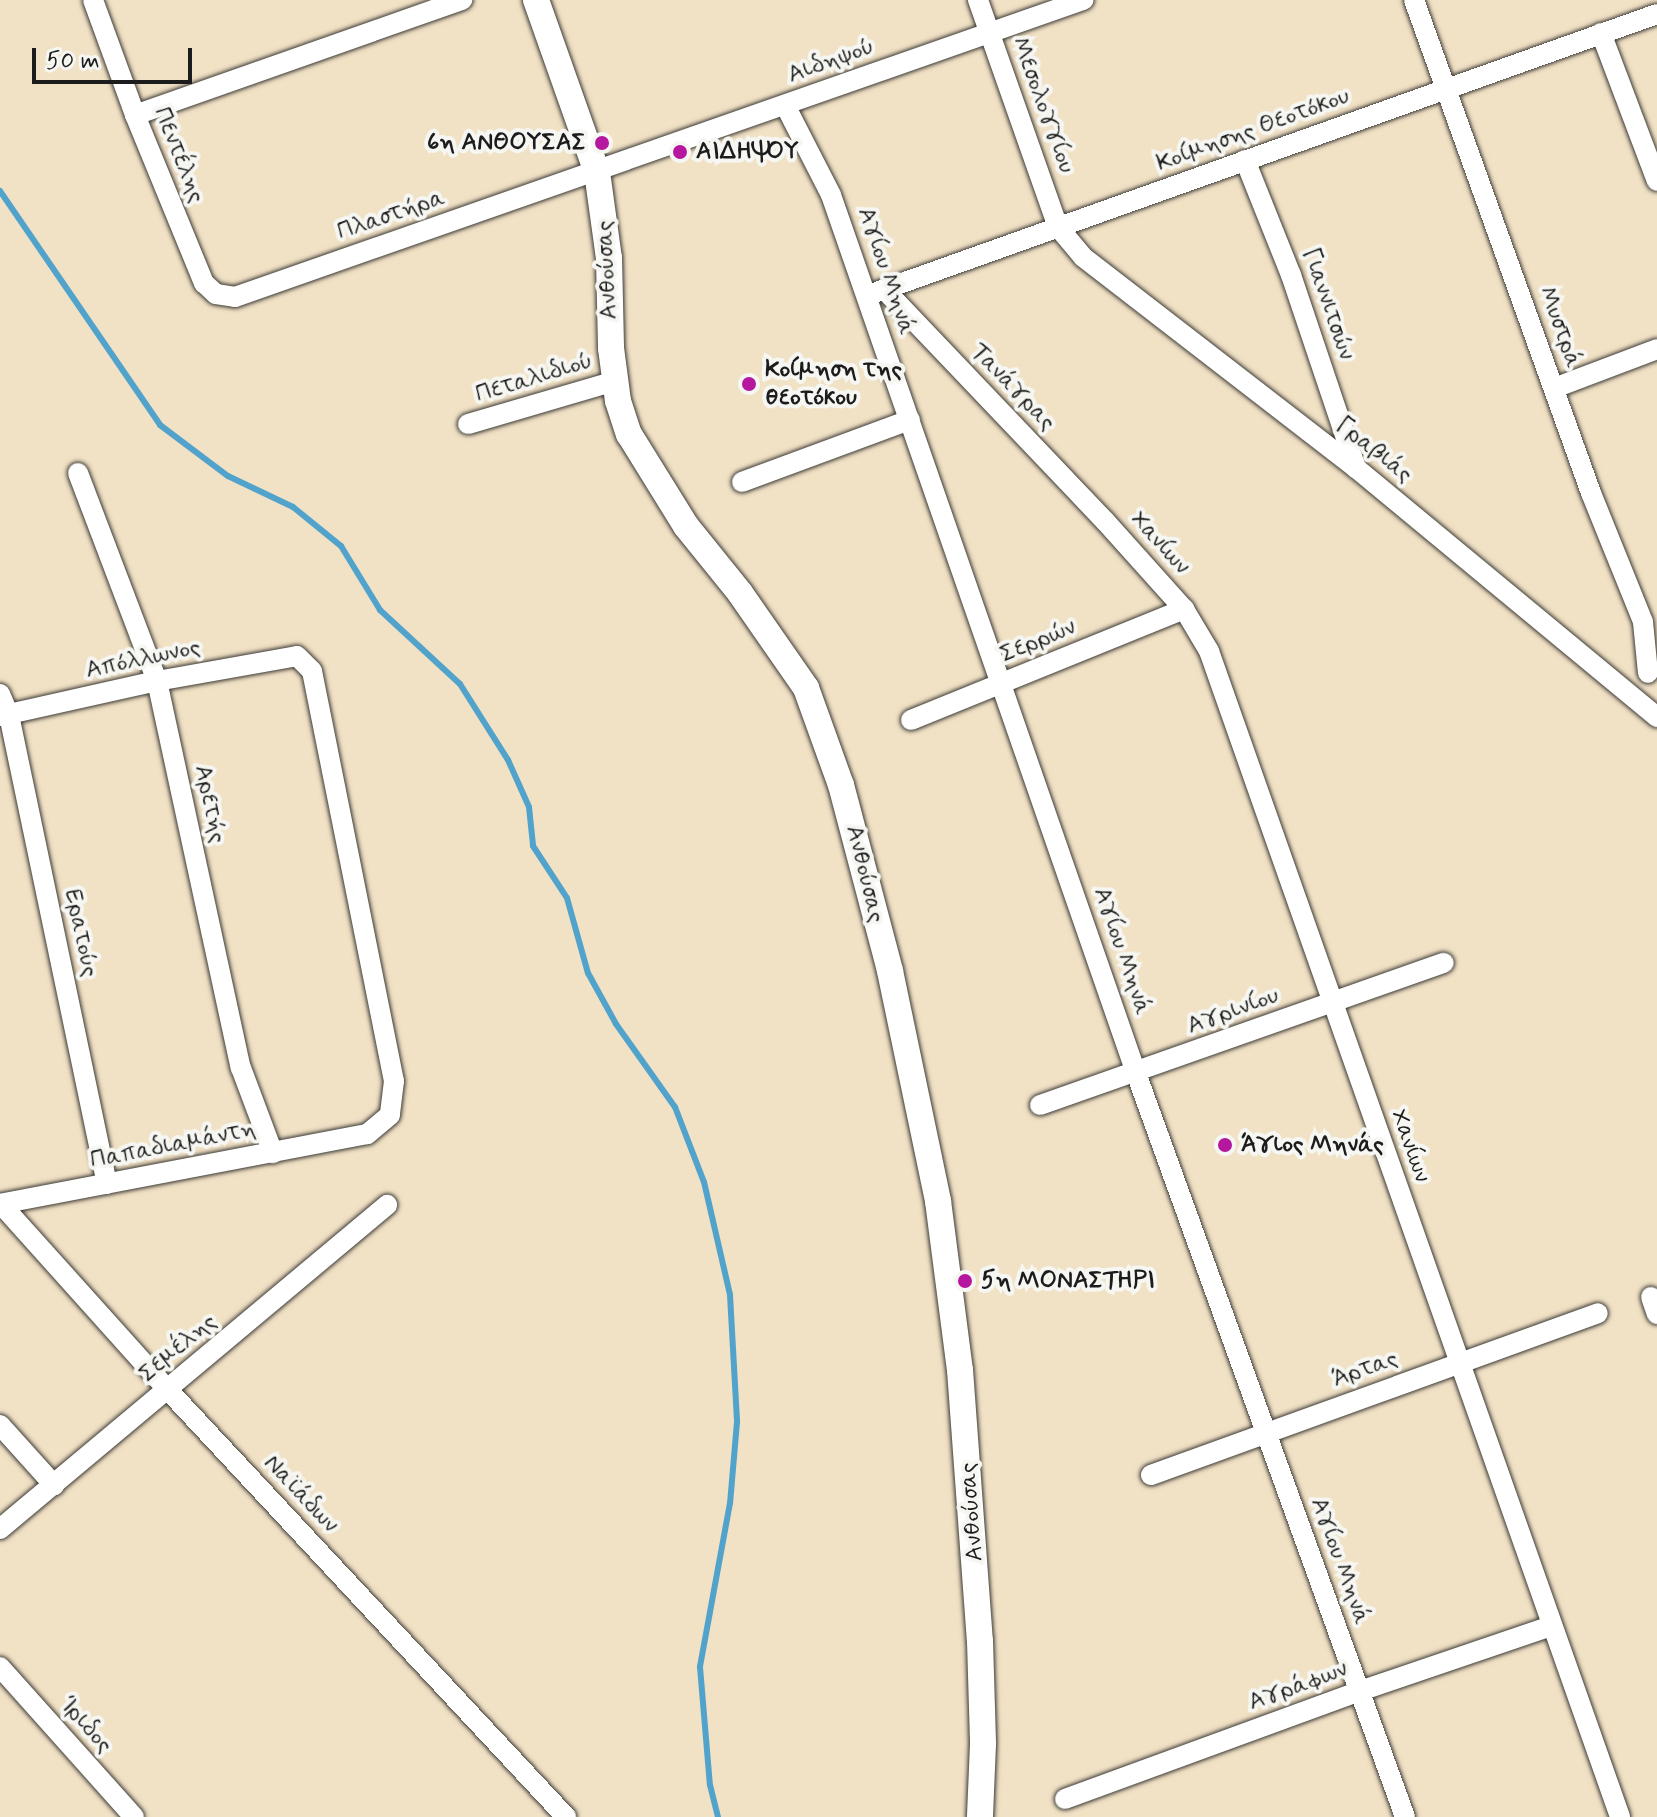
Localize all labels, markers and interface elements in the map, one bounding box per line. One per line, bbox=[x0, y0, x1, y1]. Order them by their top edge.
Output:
scale bar bbox=[36, 32, 196, 82]
street label: Αιδηψού bbox=[784, 32, 878, 90]
street label: Μεσολογγίου bbox=[1005, 33, 1081, 177]
text: 50 m bbox=[46, 46, 100, 77]
street label: Κοίμησης Θεοτόκου bbox=[1153, 82, 1353, 178]
street label: Πεντέλης bbox=[147, 103, 211, 207]
place label: 6η ΑΝΘΟΥΣΑΣ bbox=[427, 129, 586, 157]
marker: 6η ΑΝΘΟΥΣΑΣ bbox=[593, 134, 611, 152]
place label: ΑΙΔΗΨΟΥ bbox=[696, 138, 799, 166]
marker: ΑΙΔΗΨΟΥ bbox=[671, 143, 689, 161]
street label: Πλαστήρα bbox=[333, 183, 449, 247]
street label: Αγίου Μηνά bbox=[851, 204, 921, 338]
street label: Ανθούσας bbox=[590, 220, 624, 320]
street label: Γιαννιτσών bbox=[1295, 244, 1361, 364]
street label: Μυστρά bbox=[1532, 282, 1588, 372]
street label: Τανάγρας bbox=[964, 337, 1062, 437]
street label: Πεταλιδιού bbox=[472, 347, 596, 409]
place label: Κοίμηση της θεοτόκου bbox=[765, 356, 902, 412]
marker: Κοίμηση της θεοτόκου bbox=[740, 375, 758, 393]
street label: Γραβιάς bbox=[1330, 411, 1418, 489]
street label: Χανίων bbox=[1124, 505, 1196, 581]
street label: Σερρών bbox=[996, 613, 1080, 669]
street label: Απόλλωνος bbox=[83, 633, 203, 685]
street label: Αρετής bbox=[188, 762, 232, 846]
street label: Ανθούσας bbox=[839, 822, 891, 926]
street label: Αγίου Μηνά bbox=[1087, 884, 1157, 1018]
street label: Ερατούς bbox=[58, 887, 104, 979]
street label: Αγρινίου bbox=[1183, 981, 1283, 1041]
street label: Χανίων bbox=[1384, 1106, 1436, 1186]
street label: Παπαδιαμάντη bbox=[88, 1115, 258, 1175]
place label: Άγιος Μηνάς bbox=[1241, 1131, 1384, 1159]
marker: Άγιος Μηνάς bbox=[1216, 1136, 1234, 1154]
place label: 5η ΜΟΝΑΣΤΗΡΙ bbox=[981, 1267, 1155, 1295]
marker: 5η ΜΟΝΑΣΤΗΡΙ bbox=[956, 1272, 974, 1290]
street label: Σεμέλης bbox=[133, 1307, 223, 1389]
street label: Άρτας bbox=[1328, 1344, 1402, 1394]
street label: Ναϊάδων bbox=[258, 1449, 344, 1539]
street label: Ανθούσας bbox=[954, 1461, 990, 1563]
street label: Αγίου Μηνά bbox=[1304, 1494, 1376, 1628]
street label: Αγράφων bbox=[1245, 1655, 1351, 1717]
street label: Ίριδος bbox=[53, 1691, 119, 1759]

